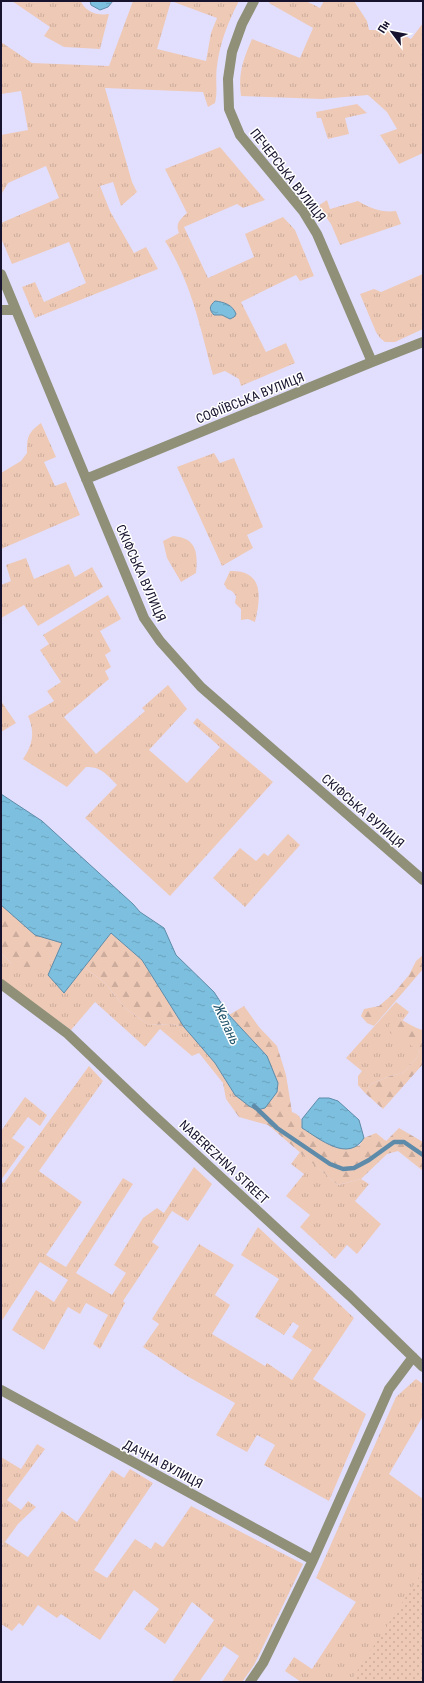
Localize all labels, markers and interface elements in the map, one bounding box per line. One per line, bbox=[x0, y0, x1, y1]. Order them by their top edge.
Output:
north arrow bbox=[372, 12, 412, 52]
text: Пн bbox=[375, 18, 393, 36]
street label: ПЕЧЕРСЬКА ВУЛИЦЯ bbox=[247, 126, 329, 224]
street label: СОФІЇВСЬКА ВУЛИЦЯ bbox=[194, 369, 306, 427]
street label: СКІФСЬКА ВУЛИЦЯ bbox=[113, 522, 169, 624]
street label: СКІФСЬКА ВУЛИЦЯ bbox=[319, 771, 407, 851]
water label: Желань bbox=[210, 1000, 244, 1047]
street label: NABEREZHNA STREET bbox=[176, 1117, 272, 1207]
street label: ДАЧНА ВУЛИЦЯ bbox=[121, 1437, 205, 1491]

